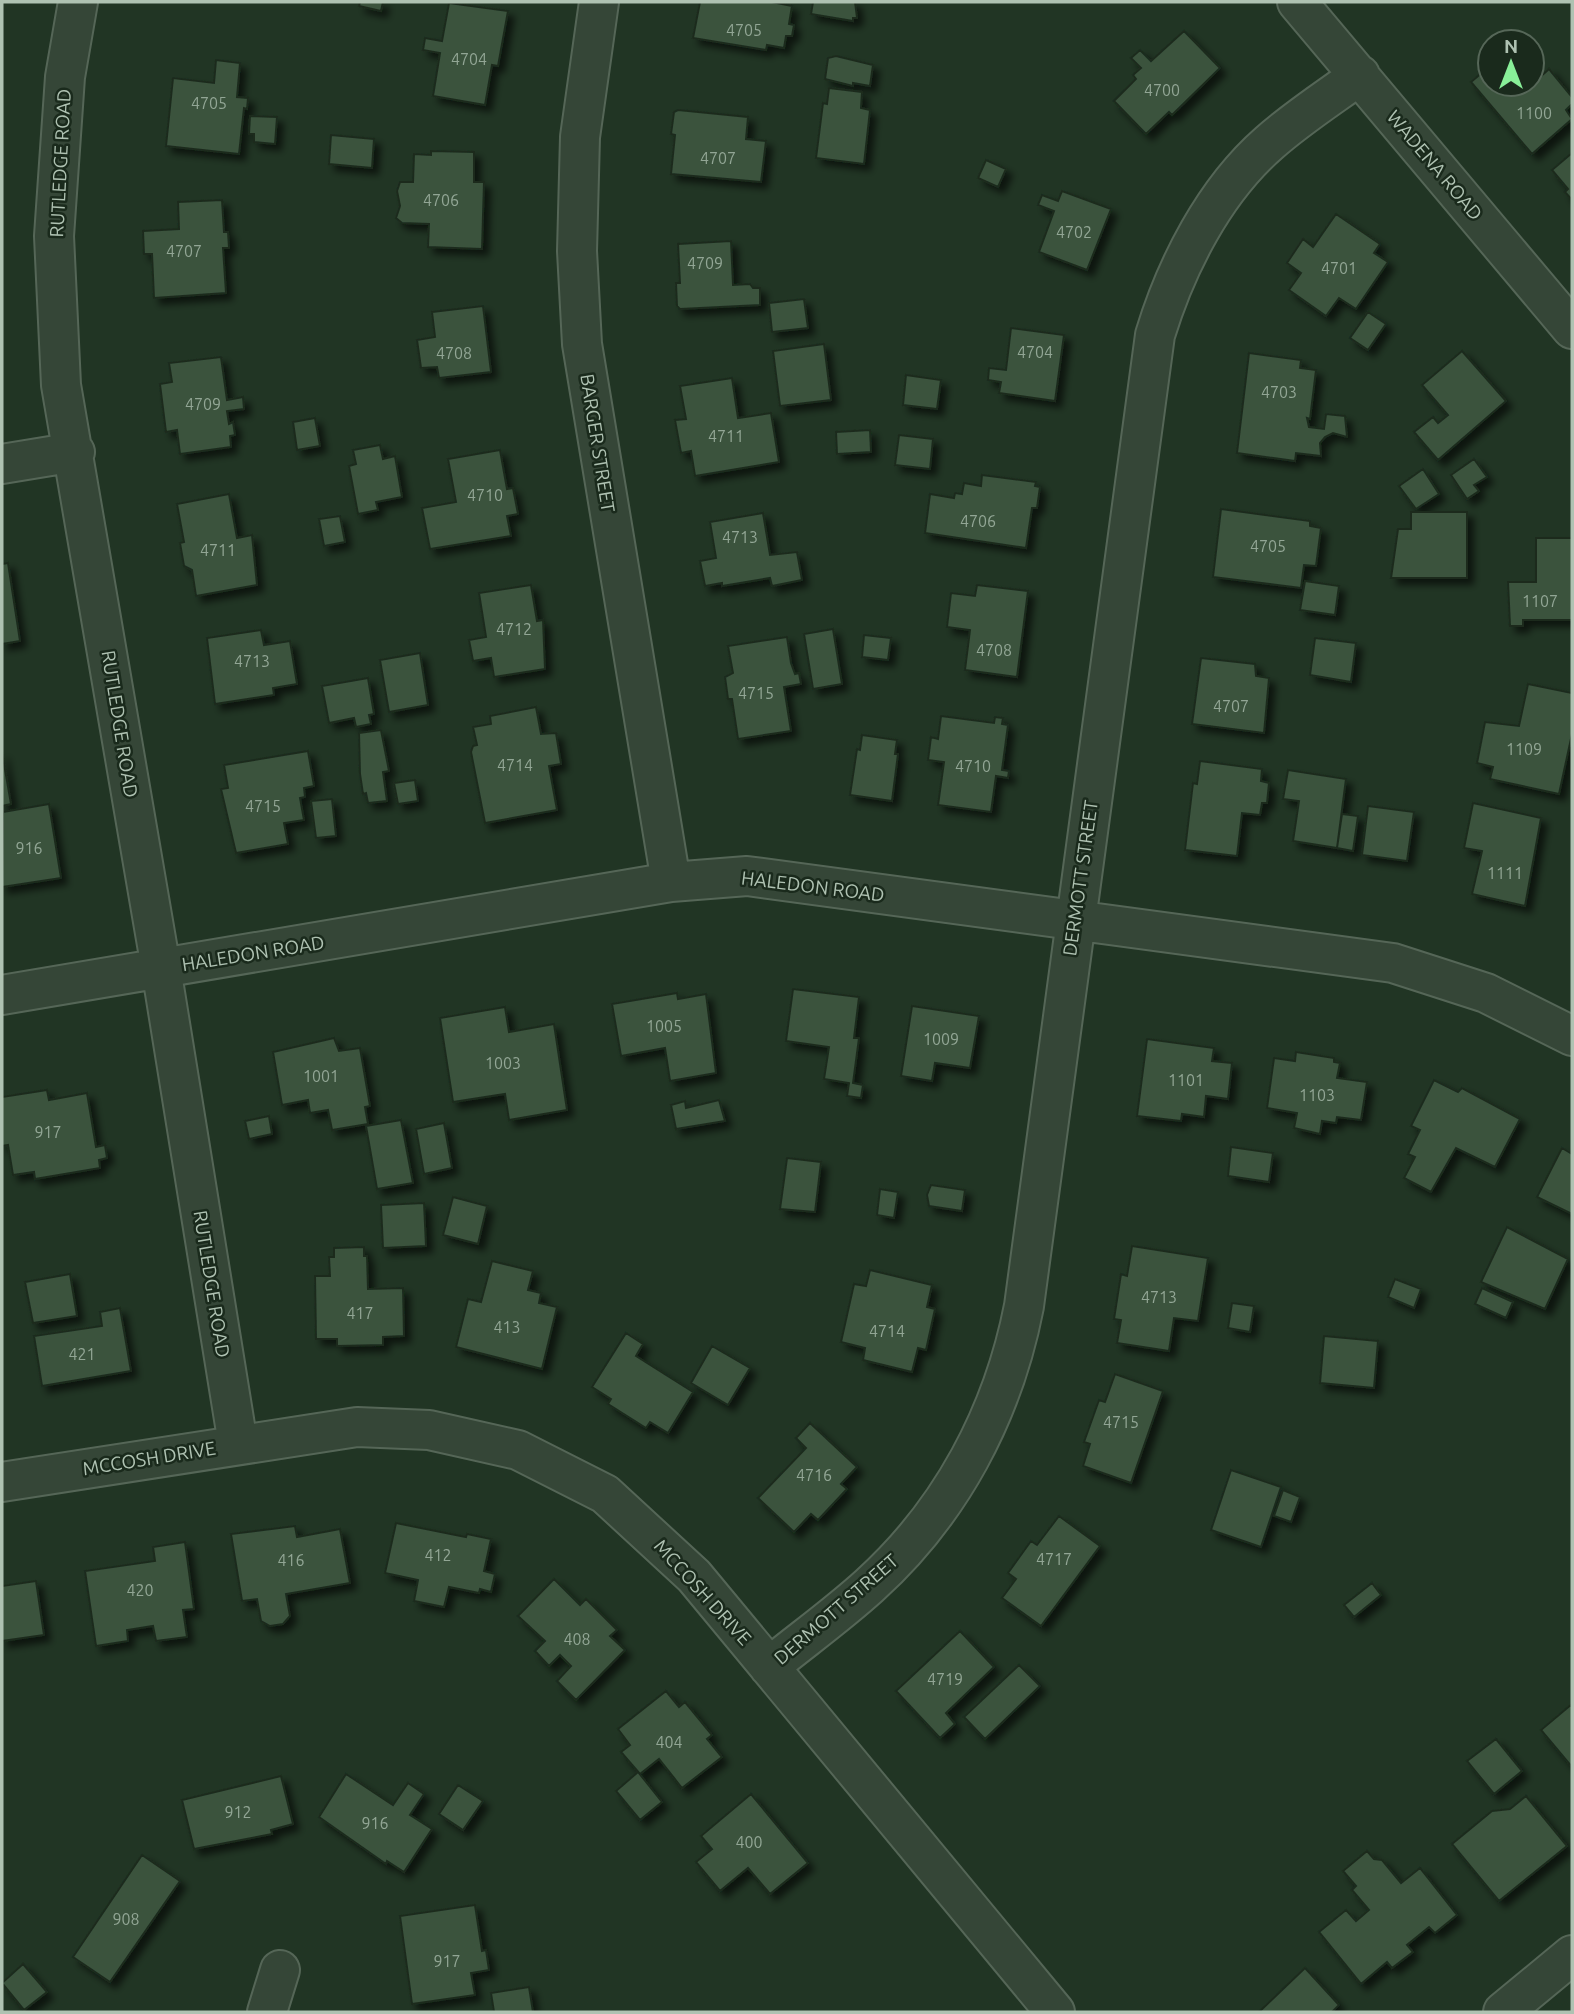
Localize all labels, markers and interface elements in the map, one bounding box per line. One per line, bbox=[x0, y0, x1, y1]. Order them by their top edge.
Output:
house number: 4705 bbox=[726, 21, 762, 39]
north arrow bbox=[1476, 28, 1546, 98]
text: N bbox=[1504, 35, 1518, 57]
house number: 4704 bbox=[451, 50, 487, 68]
house number: 4700 bbox=[1144, 81, 1180, 99]
street label: RUTLEDGE ROAD bbox=[45, 88, 75, 238]
house number: 4705 bbox=[191, 94, 227, 112]
house number: 1100 bbox=[1516, 104, 1552, 122]
street label: WADENA ROAD bbox=[1383, 106, 1487, 224]
house number: 4707 bbox=[700, 149, 736, 167]
house number: 4706 bbox=[423, 191, 459, 209]
house number: 4702 bbox=[1056, 223, 1092, 241]
house number: 4707 bbox=[166, 242, 202, 260]
house number: 4709 bbox=[687, 254, 723, 272]
house number: 4701 bbox=[1321, 259, 1357, 277]
house number: 4704 bbox=[1017, 343, 1053, 361]
house number: 4708 bbox=[436, 344, 472, 362]
street label: BARGER STREET bbox=[576, 372, 620, 514]
house number: 4703 bbox=[1261, 383, 1297, 401]
house number: 4709 bbox=[185, 395, 221, 413]
house number: 4711 bbox=[708, 427, 744, 445]
house number: 4710 bbox=[467, 486, 503, 504]
house number: 4706 bbox=[960, 512, 996, 530]
house number: 4713 bbox=[722, 528, 758, 546]
house number: 4705 bbox=[1250, 537, 1286, 555]
house number: 4711 bbox=[200, 541, 236, 559]
house number: 1107 bbox=[1522, 592, 1558, 610]
house number: 4712 bbox=[496, 620, 532, 638]
house number: 4708 bbox=[976, 641, 1012, 659]
street label: RUTLEDGE ROAD bbox=[97, 649, 143, 799]
house number: 4713 bbox=[234, 652, 270, 670]
house number: 4715 bbox=[738, 684, 774, 702]
house number: 4707 bbox=[1213, 697, 1249, 715]
house number: 1109 bbox=[1506, 740, 1542, 758]
house number: 4714 bbox=[497, 756, 533, 774]
house number: 4710 bbox=[955, 757, 991, 775]
house number: 4715 bbox=[245, 797, 281, 815]
street label: DERMOTT STREET bbox=[1058, 798, 1102, 957]
house number: 916 bbox=[15, 839, 43, 857]
house number: 1111 bbox=[1487, 864, 1523, 882]
street label: HALEDON ROAD bbox=[740, 866, 886, 906]
street label: HALEDON ROAD bbox=[180, 931, 326, 975]
house number: 1005 bbox=[646, 1017, 682, 1035]
house number: 1009 bbox=[923, 1030, 959, 1048]
house number: 1003 bbox=[485, 1054, 521, 1072]
house number: 1001 bbox=[303, 1067, 339, 1085]
house number: 1101 bbox=[1168, 1071, 1204, 1089]
house number: 1103 bbox=[1299, 1086, 1335, 1104]
house number: 917 bbox=[34, 1123, 62, 1141]
street label: RUTLEDGE ROAD bbox=[189, 1209, 235, 1359]
house number: 4713 bbox=[1141, 1288, 1177, 1306]
house number: 417 bbox=[346, 1304, 374, 1322]
house number: 413 bbox=[493, 1318, 521, 1336]
house number: 4714 bbox=[869, 1322, 905, 1340]
house number: 421 bbox=[68, 1345, 96, 1363]
house number: 4715 bbox=[1103, 1413, 1139, 1431]
street label: MCCOSH DRIVE bbox=[81, 1437, 217, 1479]
house number: 4716 bbox=[796, 1466, 832, 1484]
street label: MCCOSH DRIVE bbox=[650, 1535, 756, 1649]
house number: 412 bbox=[424, 1546, 452, 1564]
street label: DERMOTT STREET bbox=[770, 1549, 903, 1669]
house number: 4717 bbox=[1036, 1550, 1072, 1568]
house number: 416 bbox=[277, 1551, 305, 1569]
house number: 420 bbox=[126, 1581, 154, 1599]
house number: 408 bbox=[563, 1630, 591, 1648]
house number: 4719 bbox=[927, 1670, 963, 1688]
house number: 404 bbox=[655, 1733, 683, 1751]
house number: 912 bbox=[224, 1803, 252, 1821]
house number: 916 bbox=[361, 1814, 389, 1832]
house number: 400 bbox=[735, 1833, 763, 1851]
house number: 908 bbox=[112, 1910, 140, 1928]
house number: 917 bbox=[433, 1952, 461, 1970]

